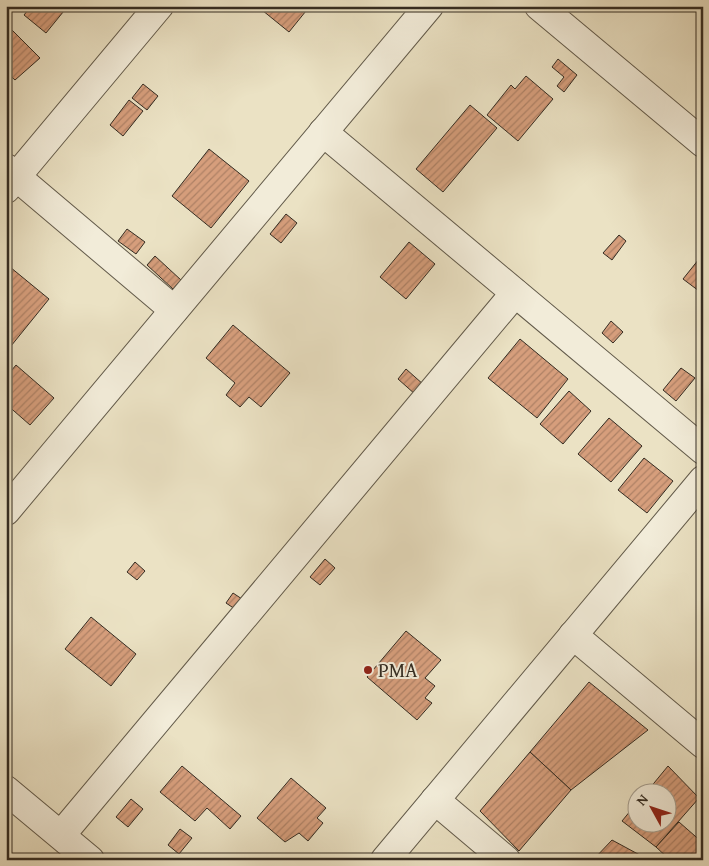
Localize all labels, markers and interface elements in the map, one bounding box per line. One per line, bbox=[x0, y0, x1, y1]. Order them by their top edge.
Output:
place label: PMA bbox=[378, 655, 417, 684]
marker: PMA bbox=[362, 664, 374, 676]
north arrow bbox=[626, 784, 676, 834]
text: N bbox=[631, 789, 653, 810]

